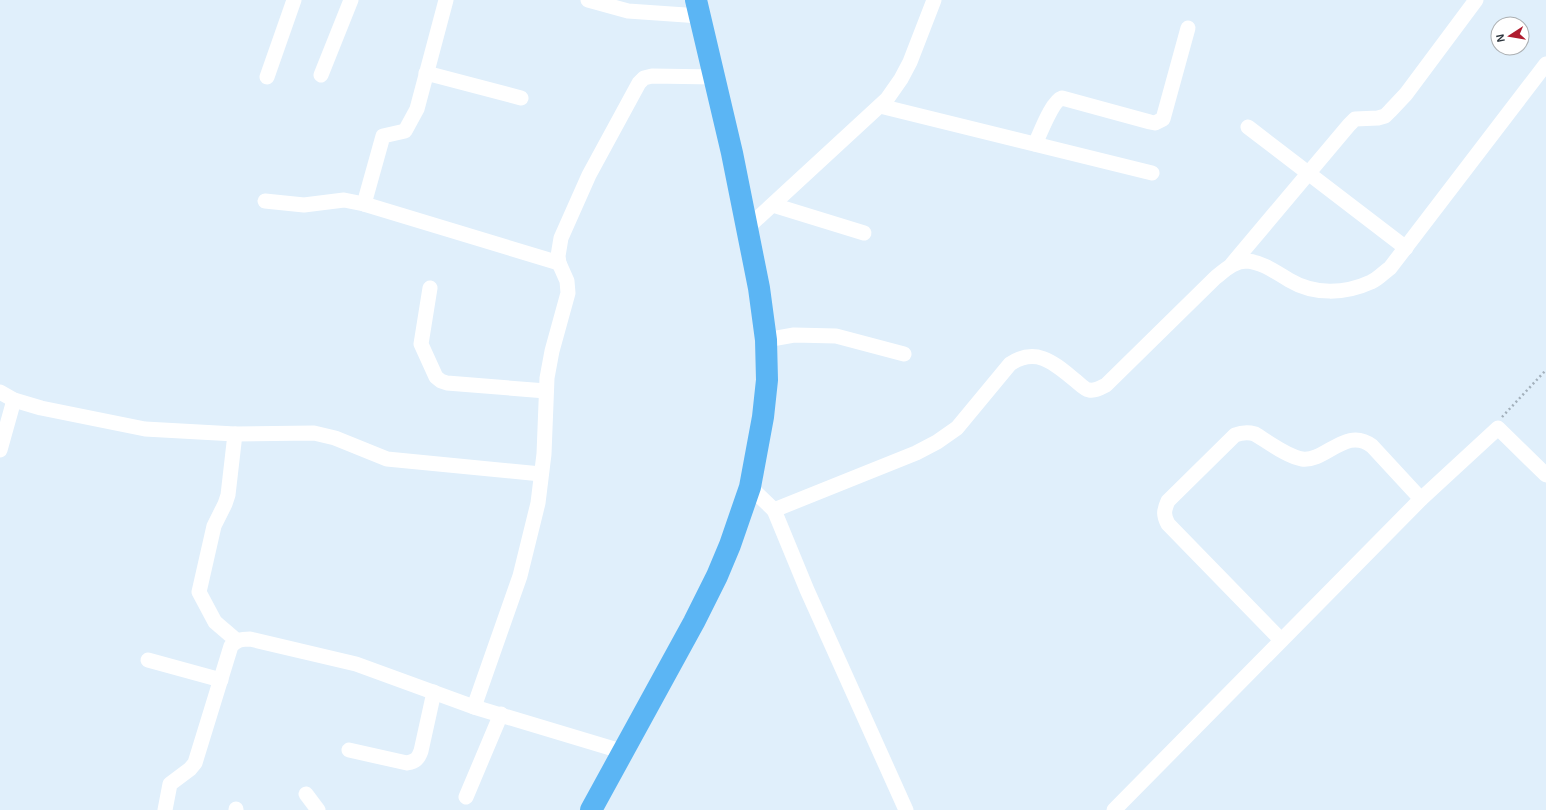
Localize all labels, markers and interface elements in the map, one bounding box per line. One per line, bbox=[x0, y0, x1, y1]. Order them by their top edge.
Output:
north arrow bbox=[1490, 16, 1530, 56]
text: N bbox=[1494, 33, 1507, 43]

